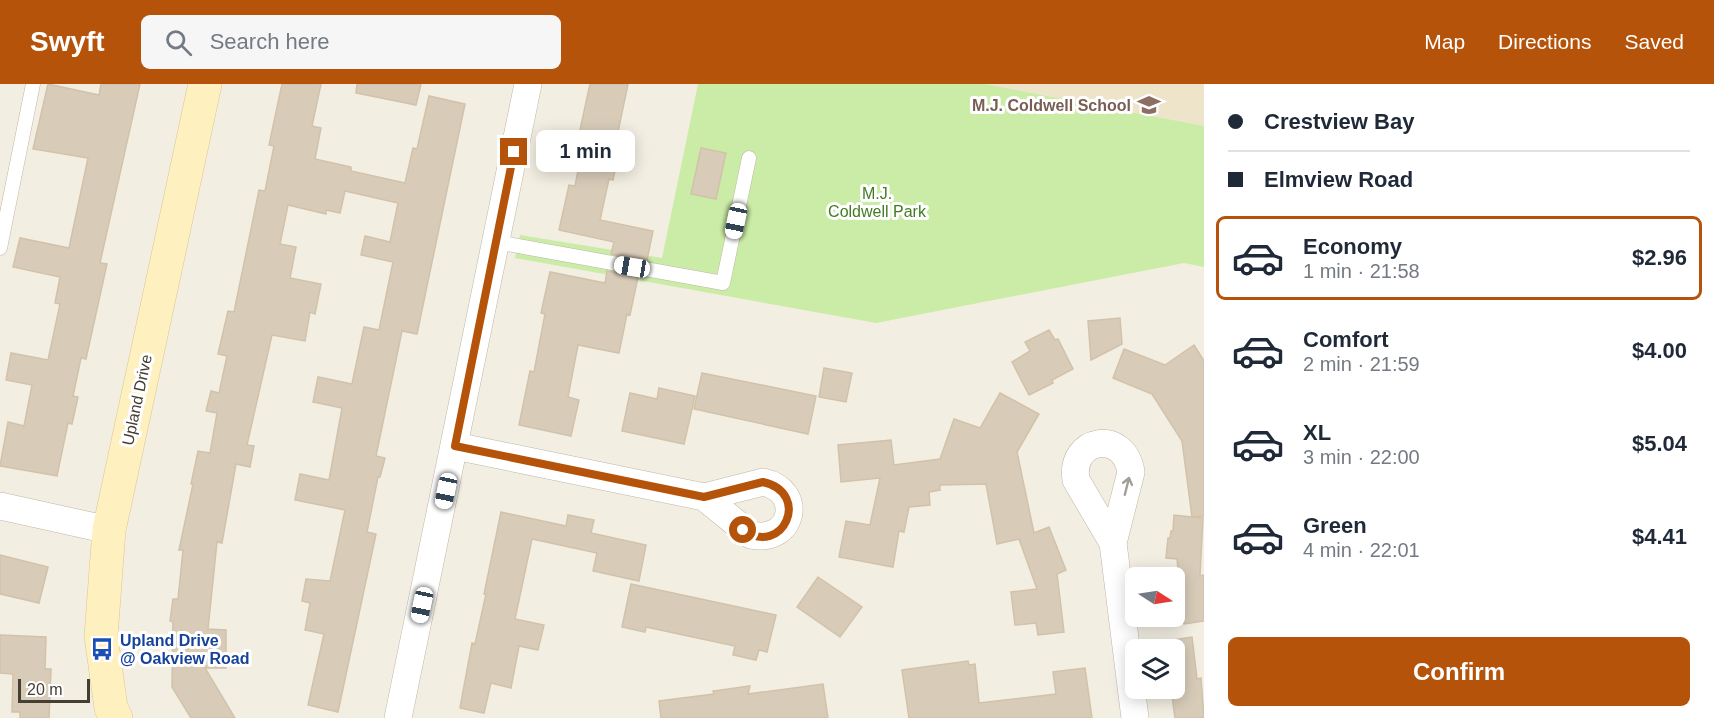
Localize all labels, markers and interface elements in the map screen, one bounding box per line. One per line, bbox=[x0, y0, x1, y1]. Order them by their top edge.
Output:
search box bbox=[141, 15, 561, 69]
text: Swyft bbox=[30, 26, 105, 57]
icon: search bbox=[162, 26, 195, 59]
text: Search here bbox=[210, 29, 330, 54]
text: Map bbox=[1424, 30, 1465, 53]
text: Directions bbox=[1498, 30, 1591, 53]
text: Saved bbox=[1624, 30, 1684, 53]
school or university icon: M.J. Coldwell School bbox=[1136, 92, 1162, 118]
place label: M.J. Coldwell School bbox=[972, 97, 1131, 114]
text: Crestview Bay bbox=[1264, 109, 1414, 134]
callout: 1 min bbox=[535, 131, 634, 173]
route end bbox=[500, 138, 527, 165]
text: 1 min bbox=[559, 140, 612, 162]
text: Elmview Road bbox=[1264, 167, 1413, 192]
park label: M.J. Coldwell Park bbox=[828, 185, 927, 220]
car bbox=[723, 202, 749, 240]
icon: car bbox=[1231, 231, 1285, 285]
text: Economy bbox=[1303, 234, 1402, 259]
text: $2.96 bbox=[1632, 245, 1687, 270]
car bbox=[613, 255, 651, 279]
text: 1 min · 21:58 bbox=[1303, 260, 1420, 282]
icon: car bbox=[1231, 324, 1285, 378]
text: Comfort bbox=[1303, 327, 1389, 352]
text: $4.00 bbox=[1632, 338, 1687, 363]
street label: Upland Drive bbox=[119, 353, 155, 447]
text: 2 min · 21:59 bbox=[1303, 353, 1420, 375]
icon: car bbox=[1231, 417, 1285, 471]
text: XL bbox=[1303, 420, 1331, 445]
text: $5.04 bbox=[1632, 431, 1687, 456]
text: 3 min · 22:00 bbox=[1303, 446, 1420, 468]
car bbox=[433, 472, 459, 510]
one-way arrow bbox=[1122, 477, 1134, 496]
icon: car bbox=[1231, 510, 1285, 564]
text: Green bbox=[1303, 513, 1367, 538]
route start bbox=[729, 516, 756, 543]
text: $4.41 bbox=[1632, 524, 1687, 549]
text: 4 min · 22:01 bbox=[1303, 539, 1420, 561]
north arrow bbox=[1125, 567, 1185, 627]
map controls bbox=[1125, 567, 1185, 699]
car bbox=[409, 586, 435, 624]
place label: Upland Drive @ Oakview Road bbox=[120, 632, 249, 667]
bus stop icon: Upland Drive @ Oakview Road bbox=[89, 636, 115, 662]
button: Confirm bbox=[1228, 637, 1690, 706]
button: layers bbox=[1125, 639, 1185, 699]
scale bar bbox=[18, 676, 90, 704]
text: 20 m bbox=[27, 681, 63, 698]

